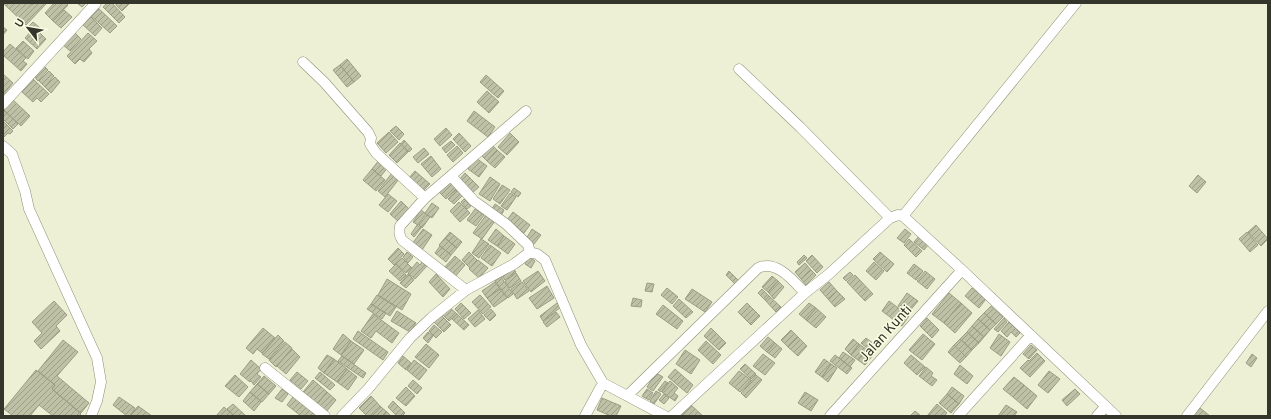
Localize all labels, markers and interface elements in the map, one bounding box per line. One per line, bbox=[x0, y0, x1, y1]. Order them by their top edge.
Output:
north arrow bbox=[8, 8, 48, 48]
text: U bbox=[12, 16, 28, 30]
street label: Jalan Kunti bbox=[856, 302, 916, 366]

